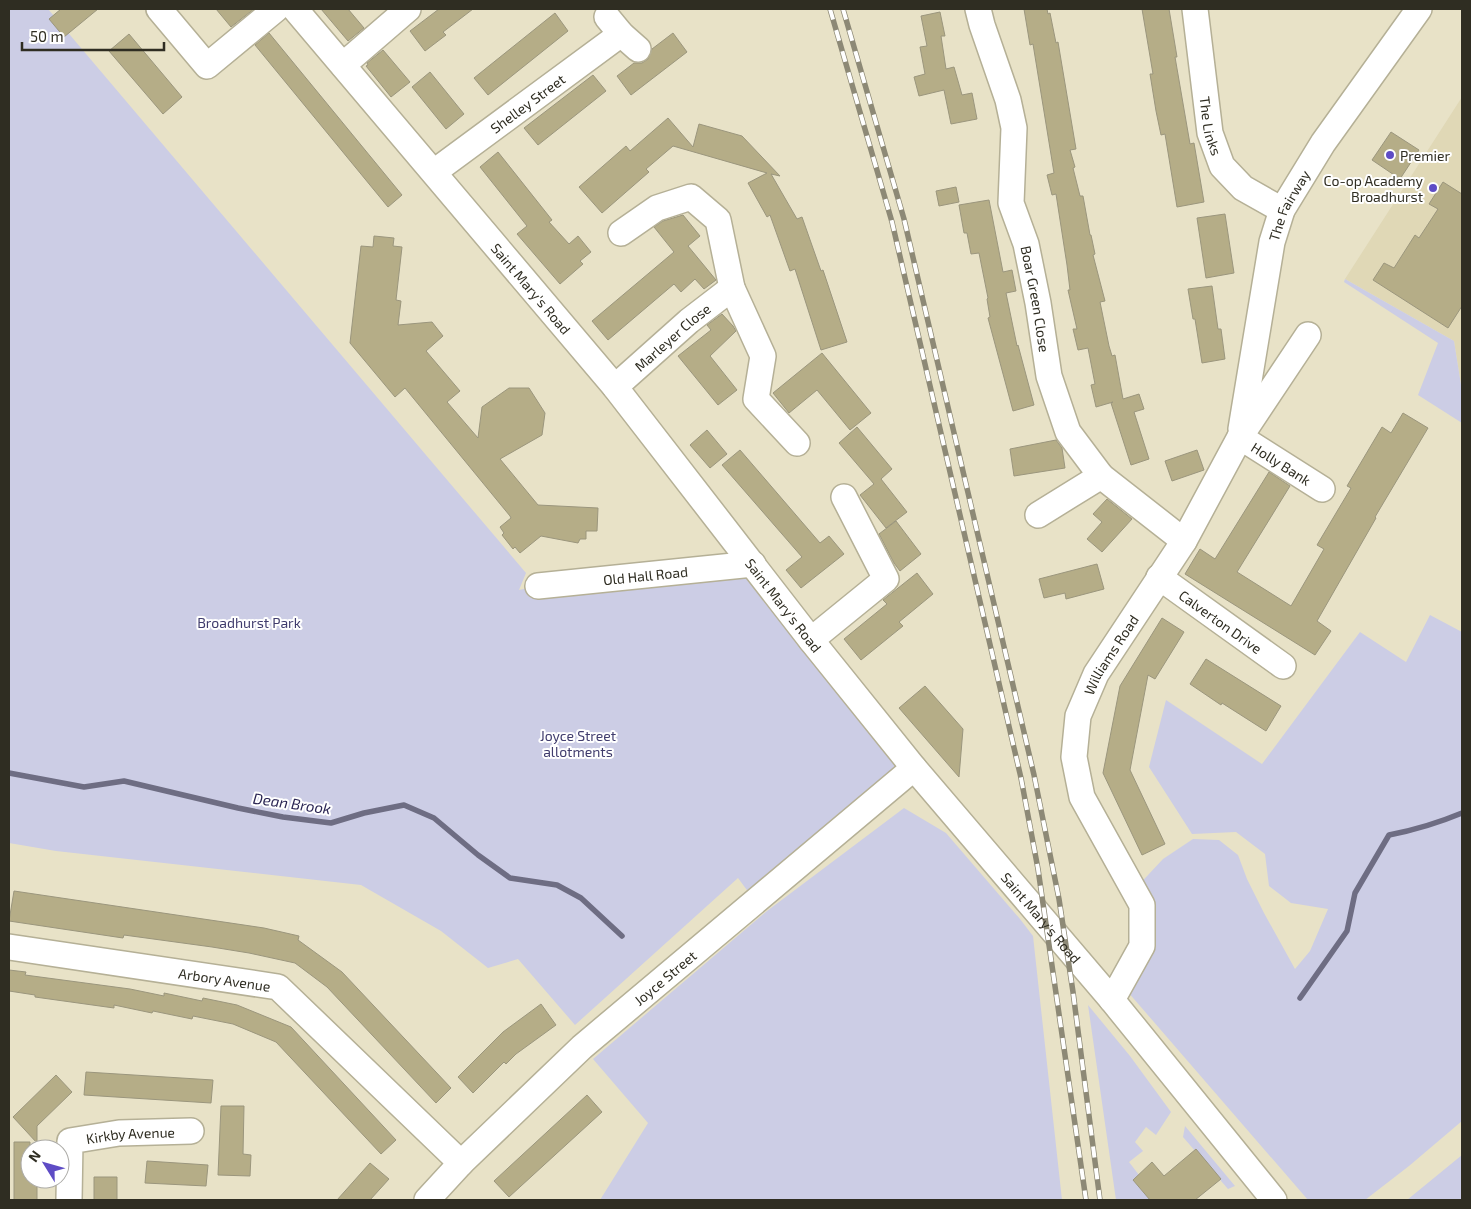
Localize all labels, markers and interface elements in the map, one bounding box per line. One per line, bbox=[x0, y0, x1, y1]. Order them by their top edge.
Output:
scale bar bbox=[22, 20, 165, 52]
text: 50 m bbox=[30, 27, 64, 45]
street label: Shelley Street bbox=[487, 70, 568, 136]
street label: The Links bbox=[1197, 95, 1226, 158]
place label: Premier bbox=[1400, 147, 1450, 164]
marker: Premier bbox=[1384, 149, 1396, 161]
street label: The Fairway bbox=[1264, 166, 1313, 243]
place label: Co-op Academy Broadhurst bbox=[1323, 172, 1424, 205]
marker: Co-op Academy Broadhurst bbox=[1427, 182, 1439, 194]
street label: Saint Mary's Road bbox=[488, 239, 575, 337]
street label: Boar Green Close bbox=[1018, 244, 1054, 353]
street label: Marleyer Close bbox=[630, 299, 714, 374]
street label: Holly Bank bbox=[1248, 438, 1314, 488]
street label: Saint Mary's Road bbox=[742, 555, 826, 655]
street label: Old Hall Road bbox=[602, 562, 689, 588]
street label: Calverton Drive bbox=[1176, 586, 1265, 657]
street label: Williams Road bbox=[1080, 611, 1141, 697]
park label: Broadhurst Park bbox=[197, 614, 301, 631]
park label: Joyce Street allotments bbox=[540, 727, 616, 760]
water label: Dean Brook bbox=[252, 789, 332, 817]
street label: Saint Mary's Road bbox=[998, 868, 1085, 966]
street label: Joyce Street bbox=[630, 946, 699, 1008]
street label: Arbory Avenue bbox=[177, 964, 272, 994]
street label: Kirkby Avenue bbox=[85, 1123, 175, 1147]
north arrow bbox=[20, 1139, 70, 1189]
text: N bbox=[24, 1147, 44, 1165]

